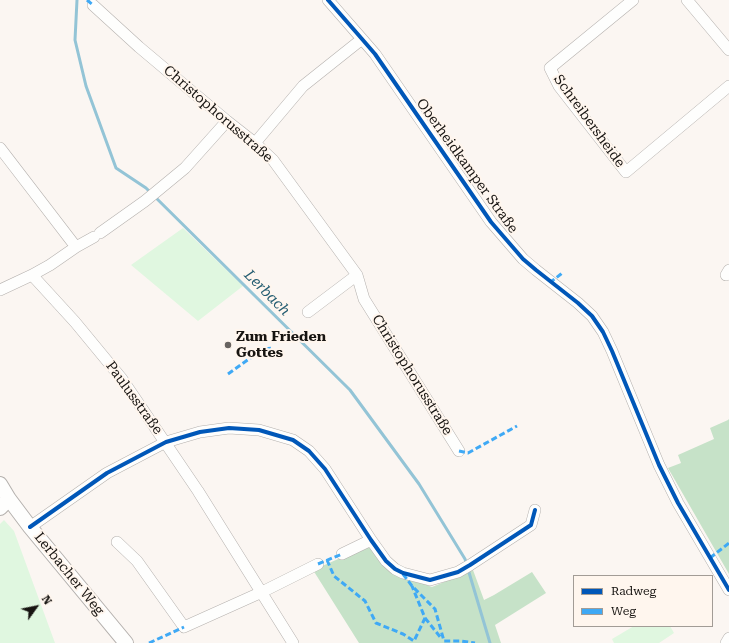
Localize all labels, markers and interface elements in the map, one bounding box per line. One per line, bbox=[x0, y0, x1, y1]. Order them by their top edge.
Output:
street label: Christophorusstraße bbox=[160, 62, 276, 166]
street label: Schreibersheide bbox=[550, 71, 628, 171]
street label: Oberheidkamper Straße bbox=[413, 95, 521, 237]
water label: Lerbach bbox=[240, 266, 294, 320]
street label: Christophorusstraße bbox=[368, 312, 456, 438]
place label: Zum Frieden Gottes bbox=[236, 329, 326, 362]
marker: Zum Frieden Gottes bbox=[223, 340, 233, 350]
street label: Paulusstraße bbox=[102, 358, 166, 438]
street label: Lerbacher Weg bbox=[31, 529, 107, 619]
legend bbox=[573, 575, 713, 627]
text: Radweg bbox=[611, 584, 656, 598]
north arrow bbox=[16, 587, 56, 627]
text: N bbox=[39, 593, 54, 607]
text: Weg bbox=[611, 604, 636, 618]

